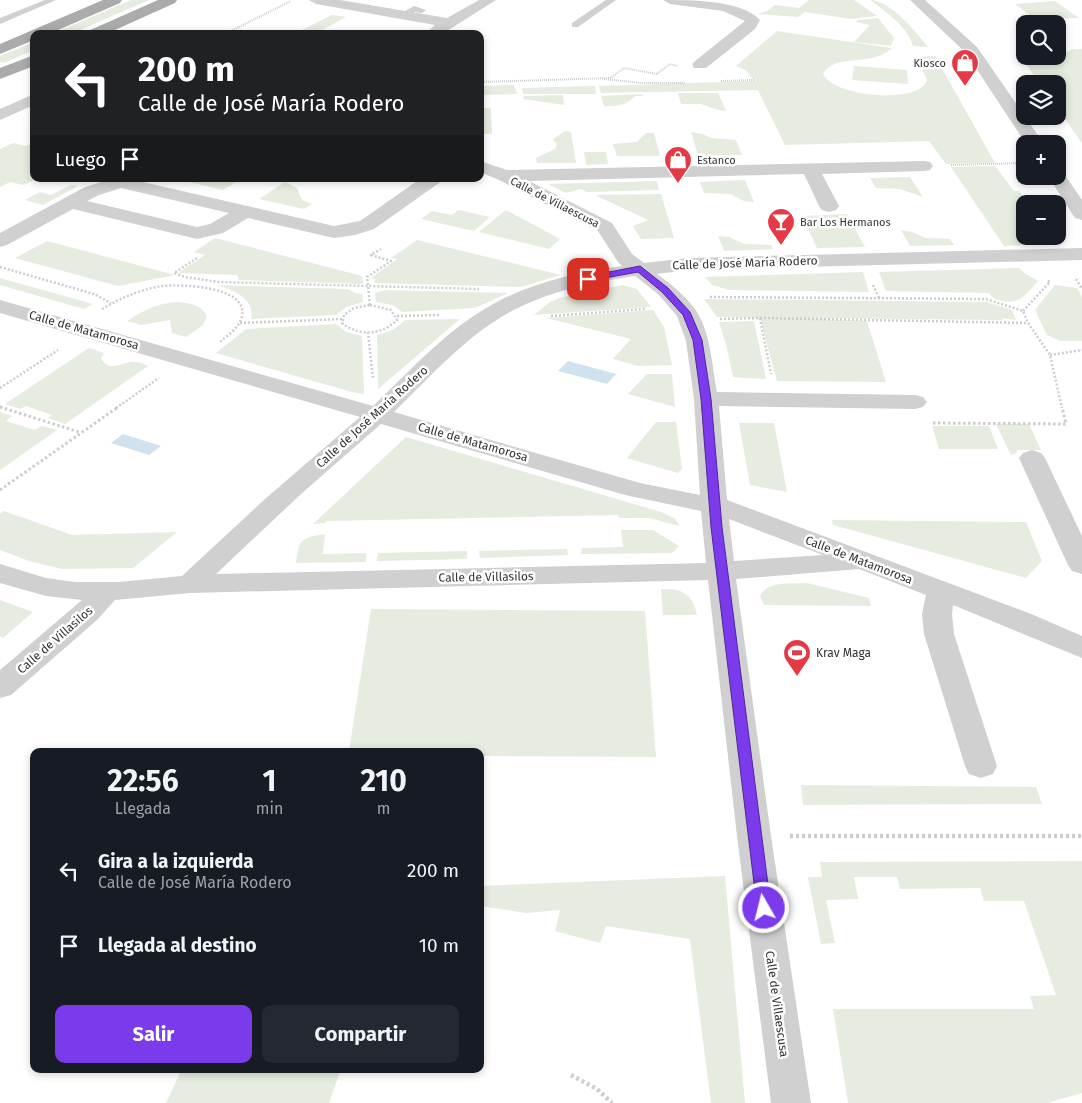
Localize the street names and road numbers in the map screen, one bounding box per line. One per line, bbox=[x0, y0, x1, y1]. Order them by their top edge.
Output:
street label: Calle de Villaescusa bbox=[508, 174, 601, 230]
street label: Calle de José María Rodero bbox=[672, 253, 818, 273]
street label: Calle de Matamorosa bbox=[27, 308, 141, 352]
street label: Calle de José María Rodero bbox=[313, 363, 431, 471]
street label: Calle de Matamorosa bbox=[416, 420, 530, 464]
street label: Calle de Matamorosa bbox=[803, 533, 915, 587]
street label: Calle de Villasilos bbox=[438, 569, 534, 585]
street label: Calle de Villasilos bbox=[15, 603, 96, 676]
street label: Calle de Villaescusa bbox=[763, 950, 791, 1058]

